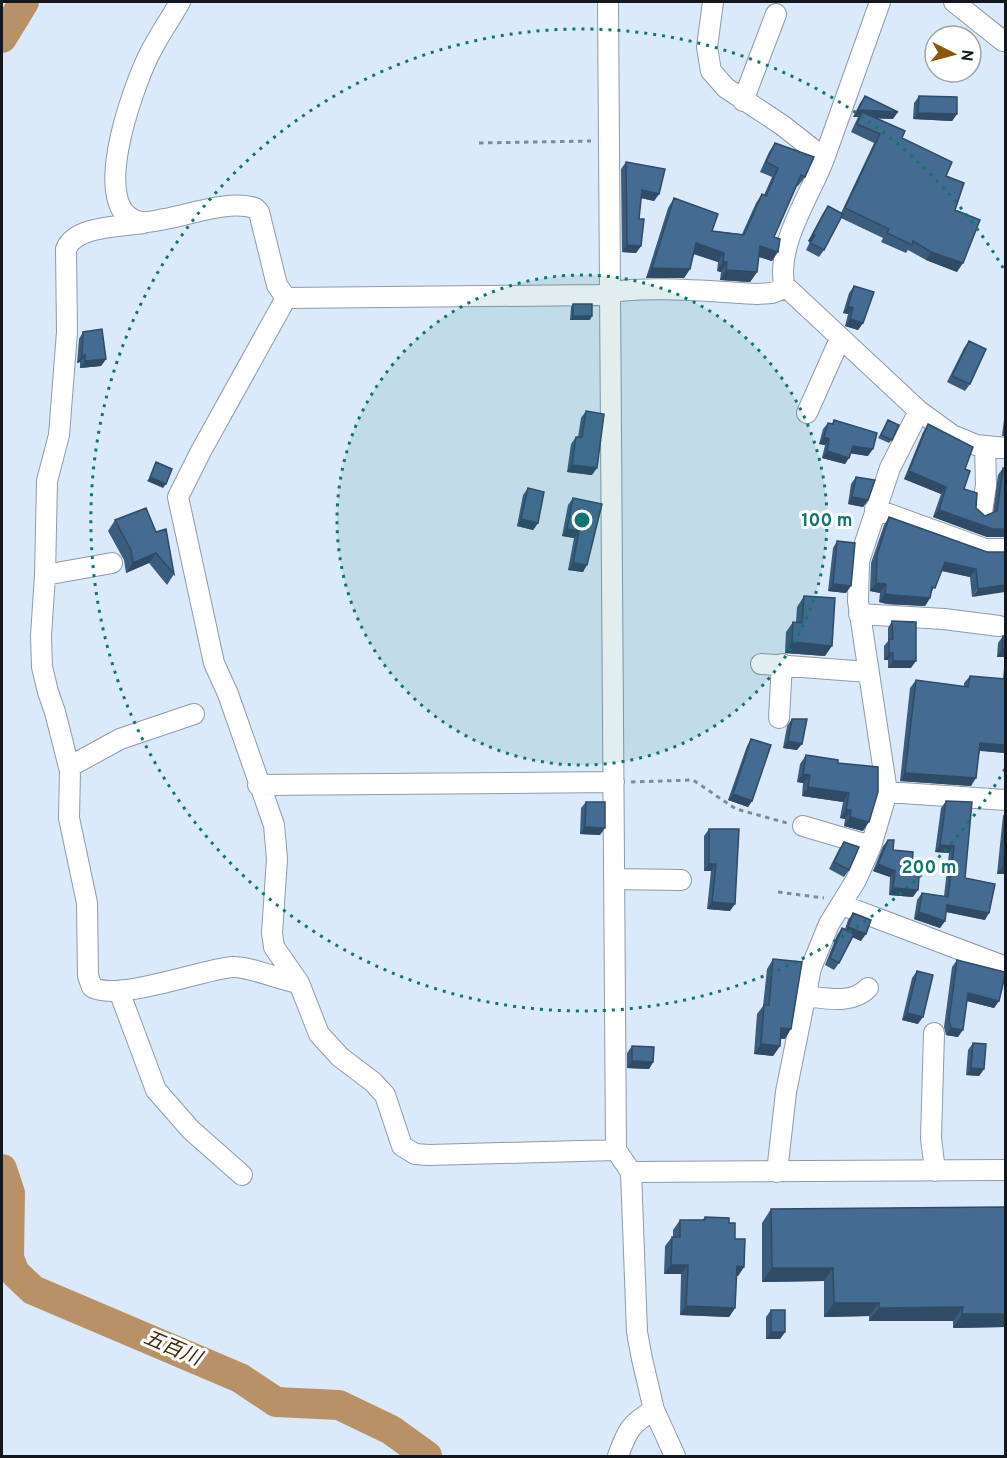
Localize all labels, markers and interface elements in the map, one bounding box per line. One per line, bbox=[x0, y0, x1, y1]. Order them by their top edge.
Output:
north arrow bbox=[923, 24, 983, 84]
text: N bbox=[955, 49, 976, 62]
centre of rings bbox=[572, 510, 592, 530]
text: 100 m bbox=[801, 510, 853, 533]
text: 200 m bbox=[901, 857, 957, 880]
water label: 五百川 bbox=[139, 1325, 207, 1373]

